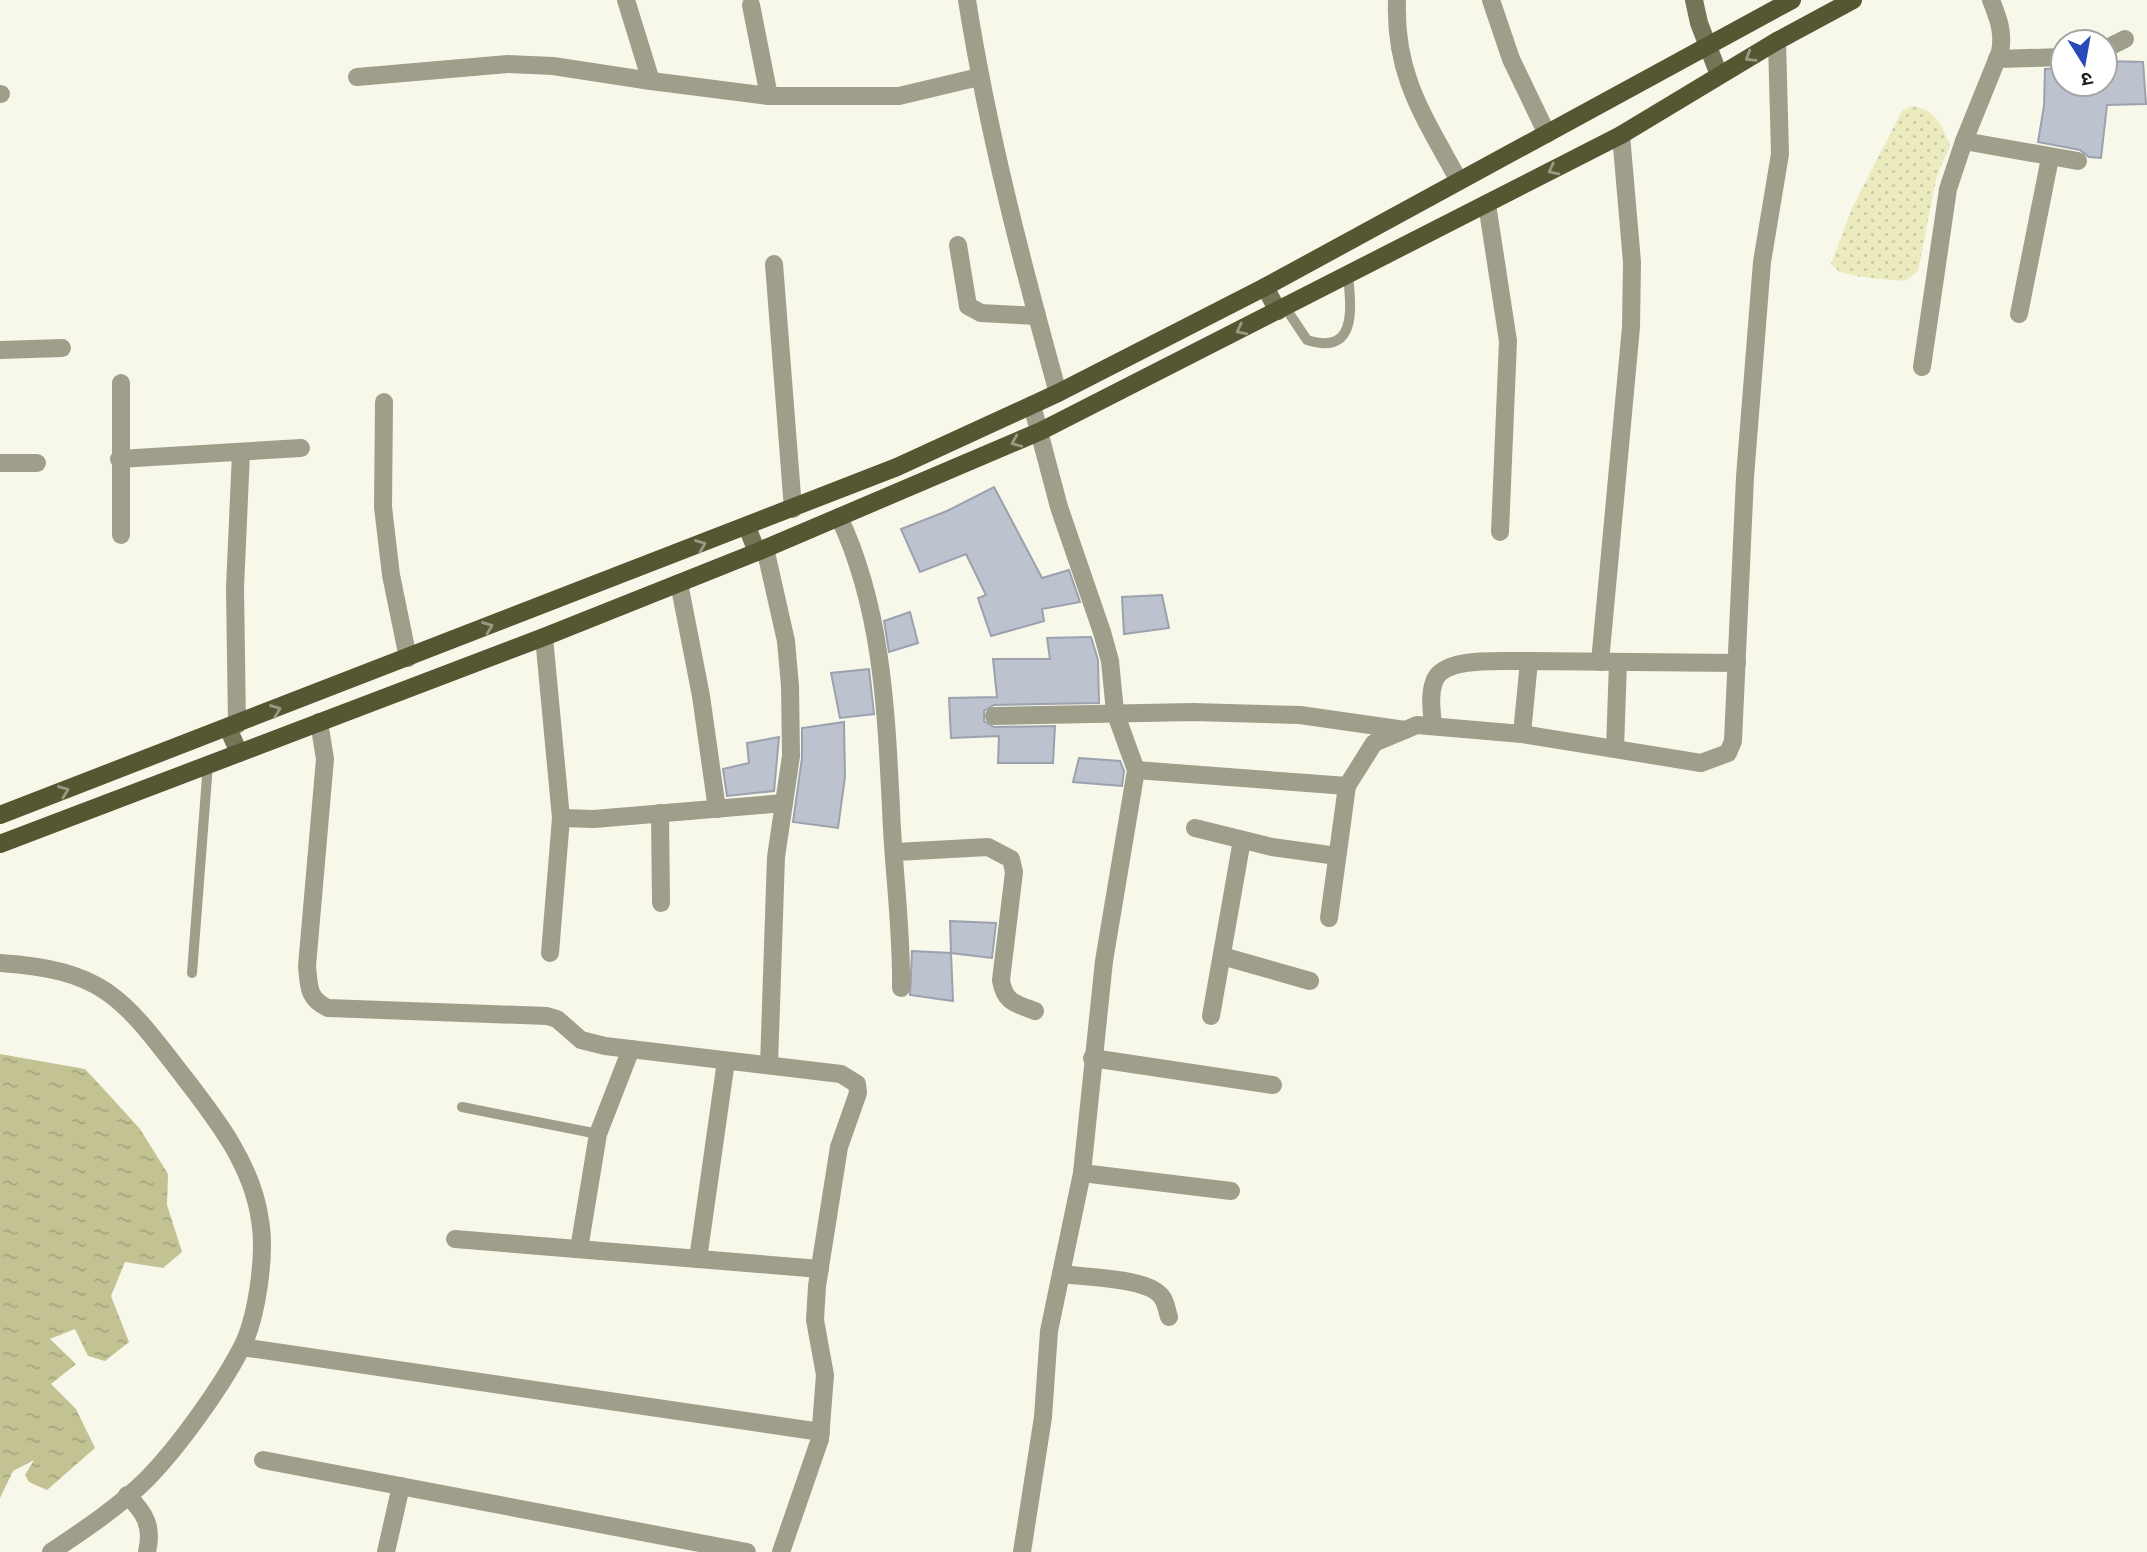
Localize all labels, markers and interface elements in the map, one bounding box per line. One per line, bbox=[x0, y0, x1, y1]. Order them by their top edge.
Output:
north arrow bbox=[2049, 28, 2119, 98]
one-way arrow bbox=[1745, 49, 1758, 62]
text: उ bbox=[2078, 65, 2095, 94]
one-way arrow bbox=[1548, 162, 1560, 176]
one-way arrow bbox=[1236, 321, 1248, 335]
one-way arrow bbox=[1010, 434, 1023, 448]
one-way arrow bbox=[694, 540, 706, 554]
one-way arrow bbox=[482, 621, 494, 635]
one-way arrow bbox=[270, 704, 282, 718]
one-way arrow bbox=[57, 785, 69, 799]

